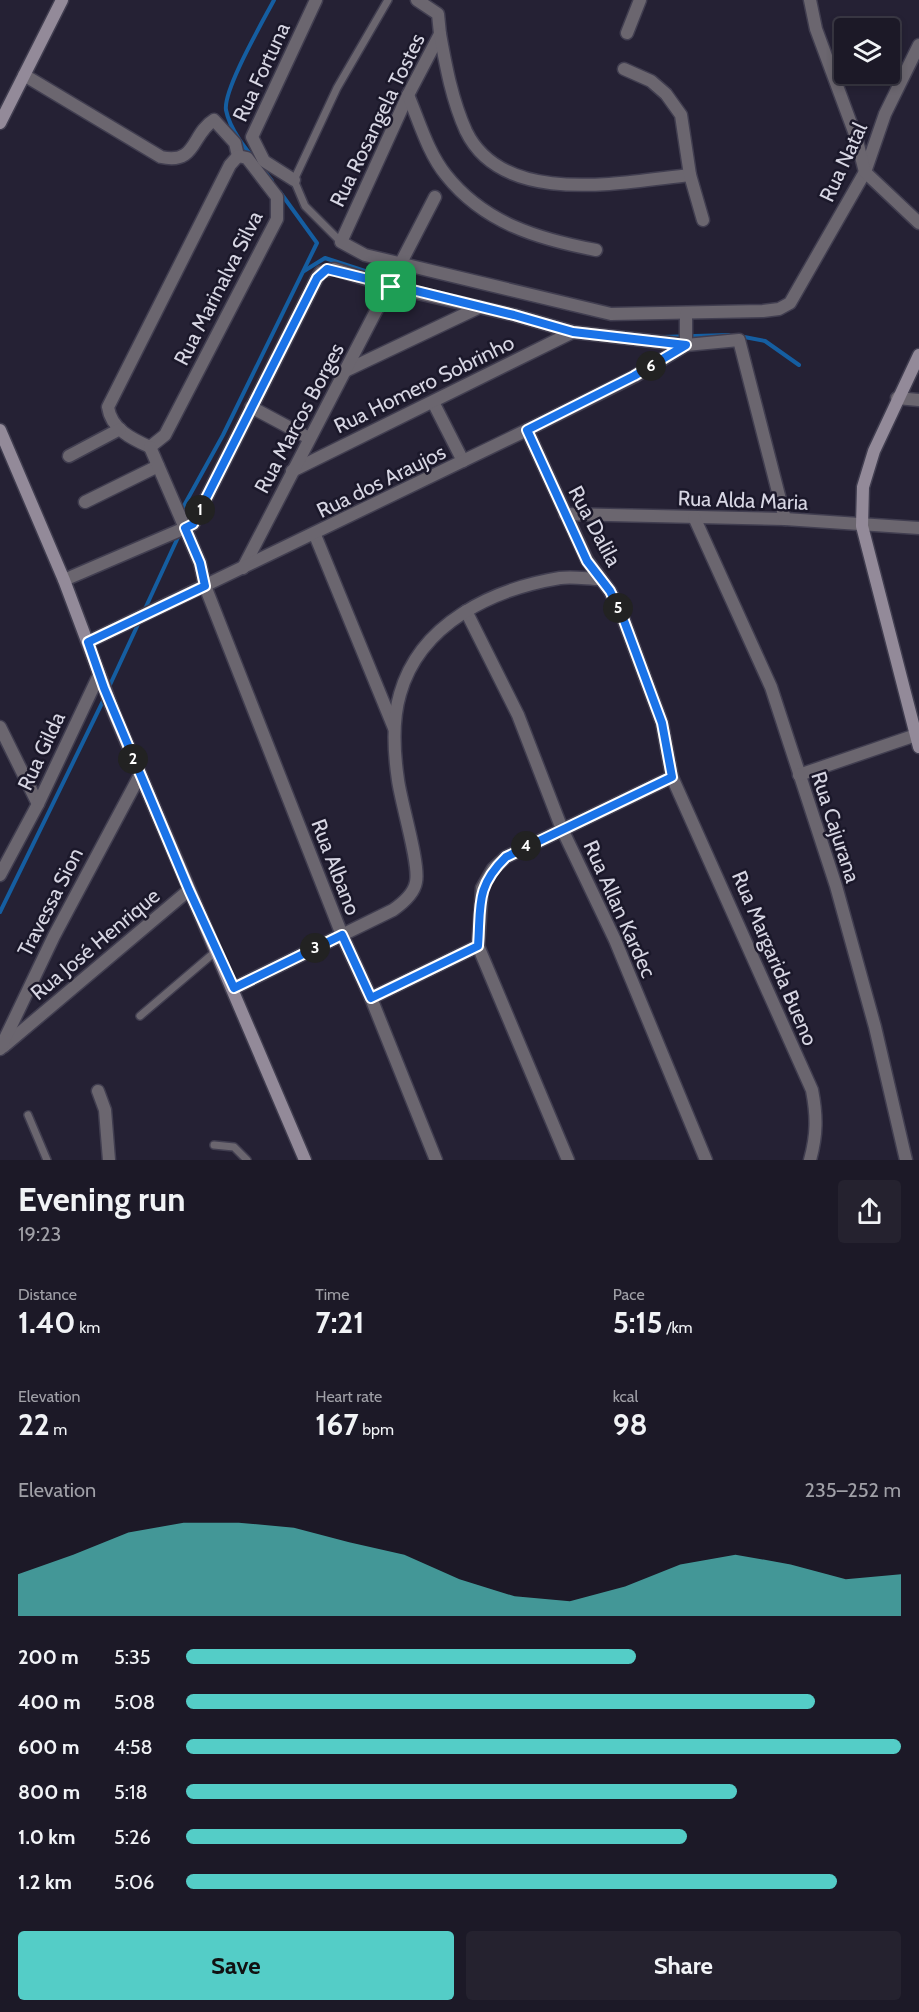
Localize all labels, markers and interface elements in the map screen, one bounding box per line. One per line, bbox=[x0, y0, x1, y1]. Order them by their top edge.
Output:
map controls bbox=[834, 18, 900, 84]
button: layers bbox=[834, 18, 900, 84]
street label: Rua Fortuna bbox=[227, 19, 295, 125]
street label: Rua Rosangela Tostes bbox=[324, 29, 430, 211]
street label: Rua Natal bbox=[814, 118, 872, 206]
street label: Rua Marinalva Silva bbox=[168, 207, 268, 369]
pin bbox=[365, 261, 416, 312]
icon: arrive bbox=[374, 270, 407, 303]
street label: Rua Homero Sobrinho bbox=[330, 330, 518, 438]
street label: Rua Marcos Borges bbox=[249, 338, 349, 497]
pin: 6 bbox=[636, 351, 666, 381]
text: 6 bbox=[647, 356, 656, 375]
street label: Rua dos Araujos bbox=[313, 439, 450, 524]
street label: Rua Dalila bbox=[563, 481, 627, 571]
street label: Rua Alda Maria bbox=[677, 485, 809, 515]
pin: 1 bbox=[185, 495, 215, 525]
text: 1 bbox=[197, 500, 203, 519]
pin: 5 bbox=[603, 593, 633, 623]
text: 5 bbox=[614, 598, 622, 617]
street label: Rua Gilda bbox=[12, 708, 70, 794]
pin: 2 bbox=[118, 744, 148, 774]
text: 2 bbox=[129, 749, 137, 768]
street label: Rua Cajurana bbox=[805, 768, 866, 886]
street label: Rua Albano bbox=[306, 815, 366, 919]
pin: 4 bbox=[511, 831, 541, 861]
text: 4 bbox=[521, 836, 531, 855]
street label: Rua Allan Kardec bbox=[579, 836, 661, 982]
street label: Travessa Sion bbox=[12, 844, 88, 960]
street label: Rua Margarida Bueno bbox=[727, 867, 823, 1049]
street label: Rua José Henrique bbox=[25, 883, 165, 1005]
pin: 3 bbox=[300, 933, 330, 963]
text: 3 bbox=[311, 938, 319, 957]
text: Evening run bbox=[18, 1179, 185, 1219]
button: share bbox=[838, 1180, 901, 1243]
text: 19:23 bbox=[18, 1222, 61, 1246]
text: Distance bbox=[18, 1285, 77, 1304]
text: Time bbox=[315, 1285, 349, 1304]
text: Pace bbox=[613, 1285, 645, 1304]
text: 1.40 bbox=[18, 1304, 76, 1341]
text: 7:21 bbox=[315, 1304, 364, 1341]
text: 5:15 bbox=[613, 1304, 663, 1341]
text: km bbox=[76, 1318, 100, 1337]
text: /km bbox=[663, 1318, 693, 1337]
text: Elevation bbox=[18, 1387, 81, 1406]
text: Heart rate bbox=[315, 1387, 382, 1406]
text: kcal bbox=[613, 1387, 638, 1406]
text: 22 bbox=[18, 1406, 50, 1443]
text: 167 bbox=[315, 1406, 359, 1443]
text: 98 bbox=[613, 1406, 648, 1443]
text: m bbox=[50, 1420, 67, 1439]
text: bpm bbox=[359, 1420, 394, 1439]
text: Elevation bbox=[18, 1478, 96, 1502]
text: 235–252 m bbox=[805, 1478, 901, 1502]
text: 200 m bbox=[18, 1645, 79, 1669]
text: 5:35 bbox=[114, 1645, 151, 1669]
text: 400 m bbox=[18, 1690, 81, 1714]
text: 5:08 bbox=[114, 1690, 155, 1714]
text: 600 m bbox=[18, 1735, 79, 1759]
text: 4:58 bbox=[114, 1735, 153, 1759]
text: 800 m bbox=[18, 1780, 80, 1804]
text: 5:18 bbox=[114, 1780, 148, 1804]
text: 1.0 km bbox=[18, 1825, 75, 1849]
text: 5:26 bbox=[114, 1825, 151, 1849]
text: 1.2 km bbox=[18, 1870, 72, 1894]
text: 5:06 bbox=[114, 1870, 154, 1894]
button: Save bbox=[18, 1931, 454, 2000]
button: Share bbox=[466, 1931, 901, 2000]

